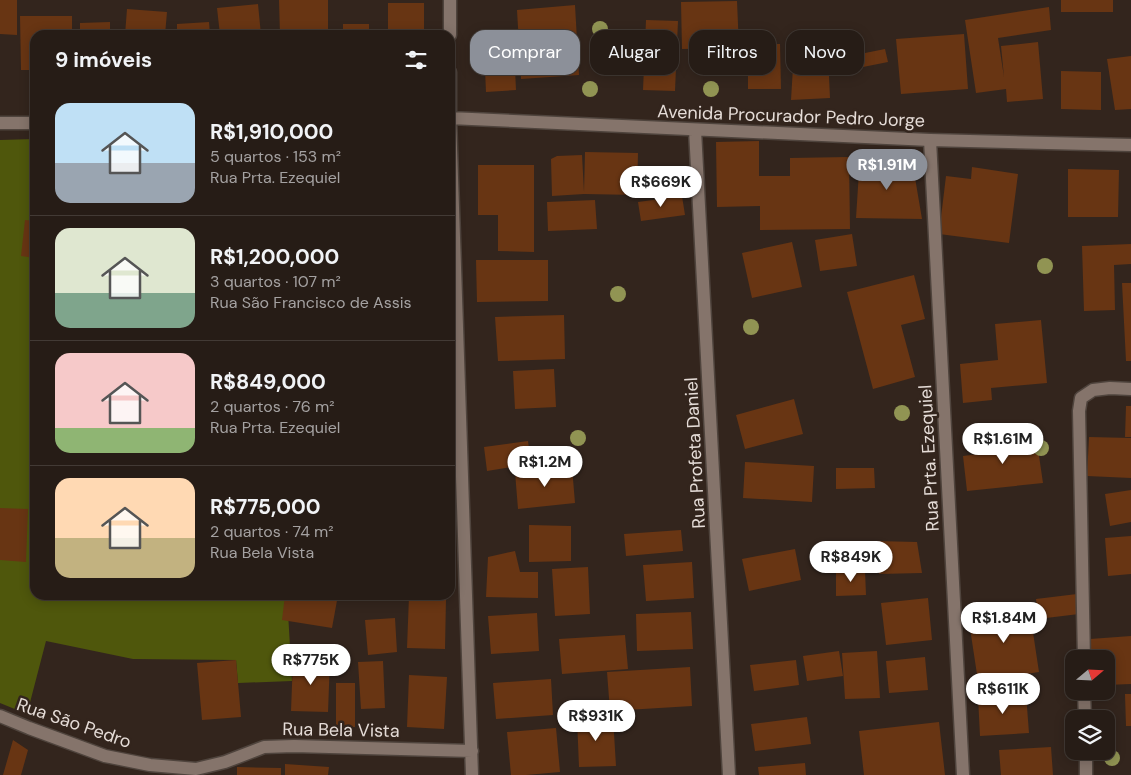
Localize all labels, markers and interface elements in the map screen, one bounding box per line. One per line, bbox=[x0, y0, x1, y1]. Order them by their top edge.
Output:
chip: Comprar bbox=[470, 30, 580, 75]
chip: Alugar bbox=[590, 30, 679, 75]
chip: Filtros bbox=[689, 30, 776, 75]
chip: Novo bbox=[786, 30, 864, 75]
text: 9 imóveis bbox=[55, 46, 152, 74]
icon: filters bbox=[402, 46, 430, 74]
street label: Avenida Procurador Pedro Jorge bbox=[657, 99, 925, 133]
text: R$1,910,000 bbox=[210, 118, 333, 146]
icon: home bbox=[95, 123, 155, 183]
text: 5 quartos · 153 m² bbox=[210, 146, 341, 167]
pin: R$1.91M bbox=[841, 148, 933, 191]
text: R$1.91M bbox=[857, 154, 917, 175]
pin: R$669K bbox=[620, 166, 702, 208]
text: Rua Prta. Ezequiel bbox=[210, 167, 340, 188]
text: R$669K bbox=[631, 171, 691, 192]
text: R$1,200,000 bbox=[210, 243, 339, 271]
icon: home bbox=[95, 248, 155, 308]
text: 3 quartos · 107 m² bbox=[210, 271, 341, 292]
text: Rua São Francisco de Assis bbox=[210, 292, 412, 313]
text: R$849,000 bbox=[210, 368, 326, 396]
icon: home bbox=[95, 373, 155, 433]
street label: Rua Profeta Daniel bbox=[679, 377, 711, 529]
street label: Rua Prta. Ezequiel bbox=[913, 384, 945, 532]
text: 2 quartos · 76 m² bbox=[210, 396, 335, 417]
text: Rua Prta. Ezequiel bbox=[210, 417, 340, 438]
pin: R$1.61M bbox=[957, 422, 1049, 465]
text: R$1.61M bbox=[973, 428, 1033, 449]
pin: R$1.2M bbox=[504, 446, 586, 488]
text: R$1.2M bbox=[518, 451, 572, 472]
text: R$775,000 bbox=[210, 493, 321, 521]
icon: home bbox=[95, 498, 155, 558]
text: 2 quartos · 74 m² bbox=[210, 521, 334, 542]
pin: R$849K bbox=[810, 540, 892, 583]
text: Rua Bela Vista bbox=[210, 542, 314, 563]
text: R$849K bbox=[821, 546, 881, 567]
pin: R$1.84M bbox=[958, 602, 1050, 644]
text: R$1.84M bbox=[972, 607, 1036, 628]
pin: R$775K bbox=[270, 644, 352, 686]
text: R$775K bbox=[283, 649, 339, 670]
north arrow bbox=[1065, 650, 1115, 700]
map controls bbox=[1065, 650, 1115, 760]
pin: R$611K bbox=[962, 672, 1044, 715]
text: R$611K bbox=[977, 678, 1029, 699]
street label: Rua São Pedro bbox=[14, 692, 134, 754]
pin: R$931K bbox=[555, 700, 637, 742]
text: R$931K bbox=[568, 705, 624, 726]
button: layers bbox=[1065, 710, 1115, 760]
street label: Rua Bela Vista bbox=[282, 717, 400, 743]

